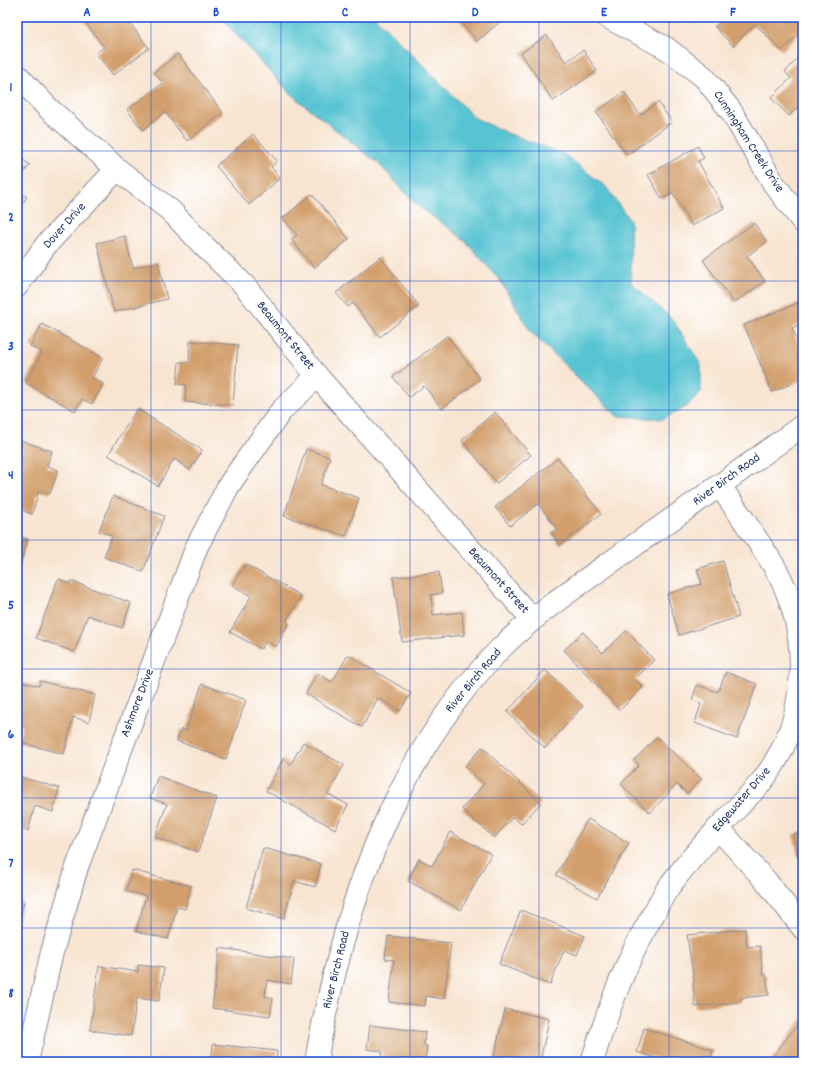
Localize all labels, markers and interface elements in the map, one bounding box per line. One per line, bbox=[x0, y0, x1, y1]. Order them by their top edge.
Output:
text: A bbox=[83, 4, 91, 23]
text: B bbox=[213, 4, 219, 23]
text: C bbox=[342, 4, 349, 23]
text: D bbox=[472, 4, 479, 23]
text: E bbox=[601, 4, 608, 23]
text: F bbox=[730, 4, 736, 23]
text: 1 bbox=[10, 79, 13, 98]
street label: Cunningham Creek Drive bbox=[708, 87, 788, 197]
street label: Dover Drive bbox=[39, 198, 91, 253]
text: 2 bbox=[8, 209, 14, 228]
street label: Beaumont Street bbox=[251, 298, 319, 375]
text: 3 bbox=[8, 338, 14, 357]
street label: River Birch Road bbox=[689, 449, 765, 511]
text: 4 bbox=[8, 467, 14, 486]
street label: Beaumont Street bbox=[463, 544, 533, 619]
text: 5 bbox=[8, 597, 14, 616]
street label: River Birch Road bbox=[441, 644, 507, 718]
street label: Ashmore Drive bbox=[116, 666, 160, 740]
text: 6 bbox=[8, 726, 15, 745]
street label: Edgewater Drive bbox=[708, 763, 776, 837]
text: 7 bbox=[9, 855, 14, 874]
street label: River Birch Road bbox=[318, 929, 356, 1011]
text: 8 bbox=[8, 985, 14, 1004]

